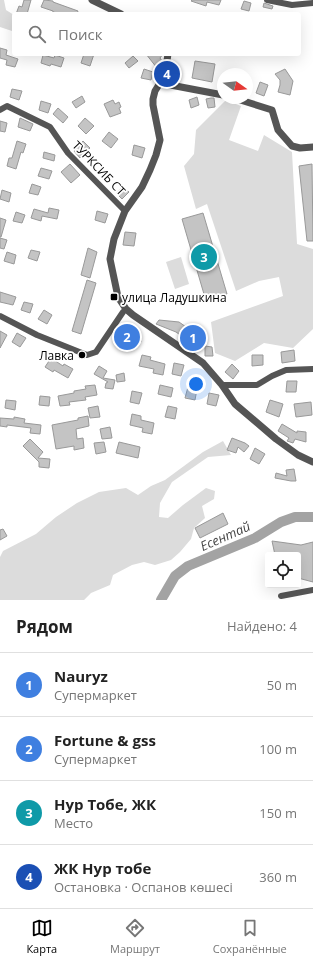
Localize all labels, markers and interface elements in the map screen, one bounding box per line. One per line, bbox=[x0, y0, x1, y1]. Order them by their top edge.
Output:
search box bbox=[12, 12, 301, 56]
icon: search bbox=[26, 23, 48, 45]
text: Поиск bbox=[58, 24, 102, 44]
pin: 4 bbox=[154, 59, 180, 89]
north arrow bbox=[217, 68, 253, 104]
street label: ТУРКСИБ СТ bbox=[69, 137, 130, 199]
pin: 3 bbox=[191, 242, 217, 272]
place label: улица Ладушкина bbox=[122, 289, 227, 306]
marker: улица Ладушкина bbox=[109, 292, 119, 302]
pin: 2 bbox=[114, 322, 140, 352]
pin: 1 bbox=[180, 323, 206, 353]
place label: Лавка bbox=[39, 347, 74, 364]
marker: Лавка bbox=[77, 350, 87, 360]
your location bbox=[186, 374, 206, 394]
water label: Есентай bbox=[197, 517, 253, 555]
map controls bbox=[265, 552, 301, 588]
button: locate bbox=[265, 552, 301, 588]
text: Рядом bbox=[16, 615, 73, 638]
text: Найдено: 4 bbox=[227, 617, 297, 635]
text: Nauryz bbox=[54, 666, 108, 686]
text: 1 bbox=[25, 676, 33, 694]
text: 50 m bbox=[267, 676, 297, 694]
text: Супермаркет bbox=[54, 686, 137, 704]
text: Fortune & gss bbox=[54, 730, 156, 750]
text: 2 bbox=[25, 740, 33, 758]
text: 100 m bbox=[259, 740, 297, 758]
text: Супермаркет bbox=[54, 750, 137, 768]
text: Нур Тобе, ЖК bbox=[54, 794, 156, 814]
text: 3 bbox=[25, 804, 33, 822]
text: 150 m bbox=[259, 804, 297, 822]
text: Место bbox=[54, 814, 93, 832]
text: ЖК Нур тобе bbox=[54, 858, 151, 878]
text: 4 bbox=[25, 868, 33, 886]
text: 360 m bbox=[259, 868, 297, 886]
text: Остановка · Оспанов көшесі bbox=[54, 878, 233, 896]
tab: Карта bbox=[26, 917, 57, 956]
tab: Маршрут bbox=[110, 917, 160, 956]
tab: Сохранённые bbox=[213, 917, 287, 956]

